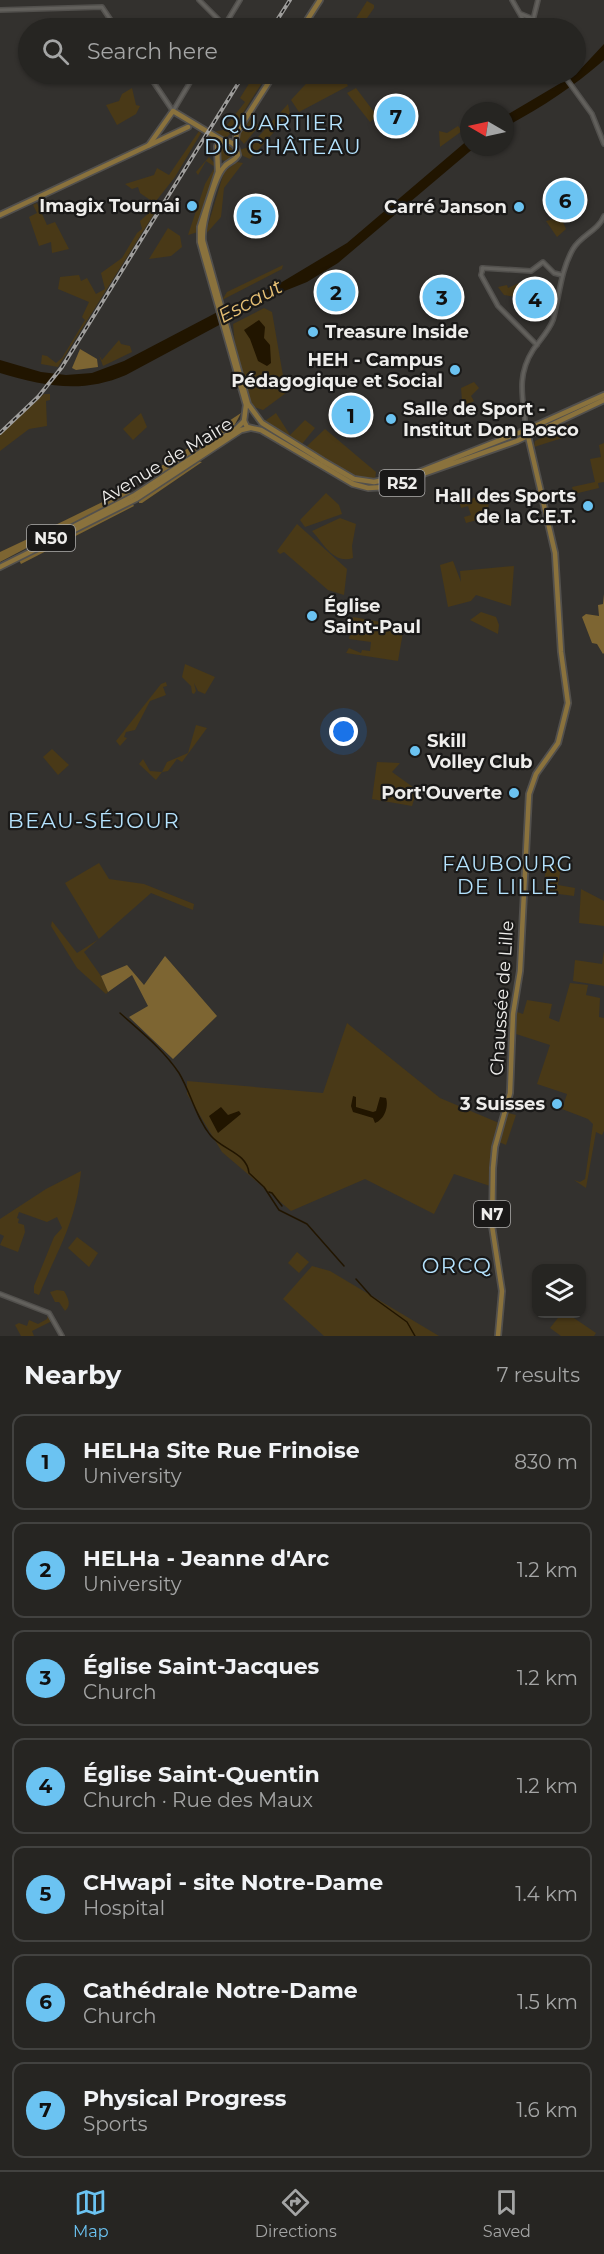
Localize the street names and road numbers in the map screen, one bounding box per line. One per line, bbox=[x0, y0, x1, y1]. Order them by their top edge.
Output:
street label: Avenue de Maire bbox=[96, 413, 236, 509]
road number: R52 bbox=[380, 470, 424, 496]
road number: N50 bbox=[27, 525, 75, 551]
street label: Chaussée de Lille bbox=[486, 920, 518, 1076]
road number: N7 bbox=[474, 1201, 510, 1227]

